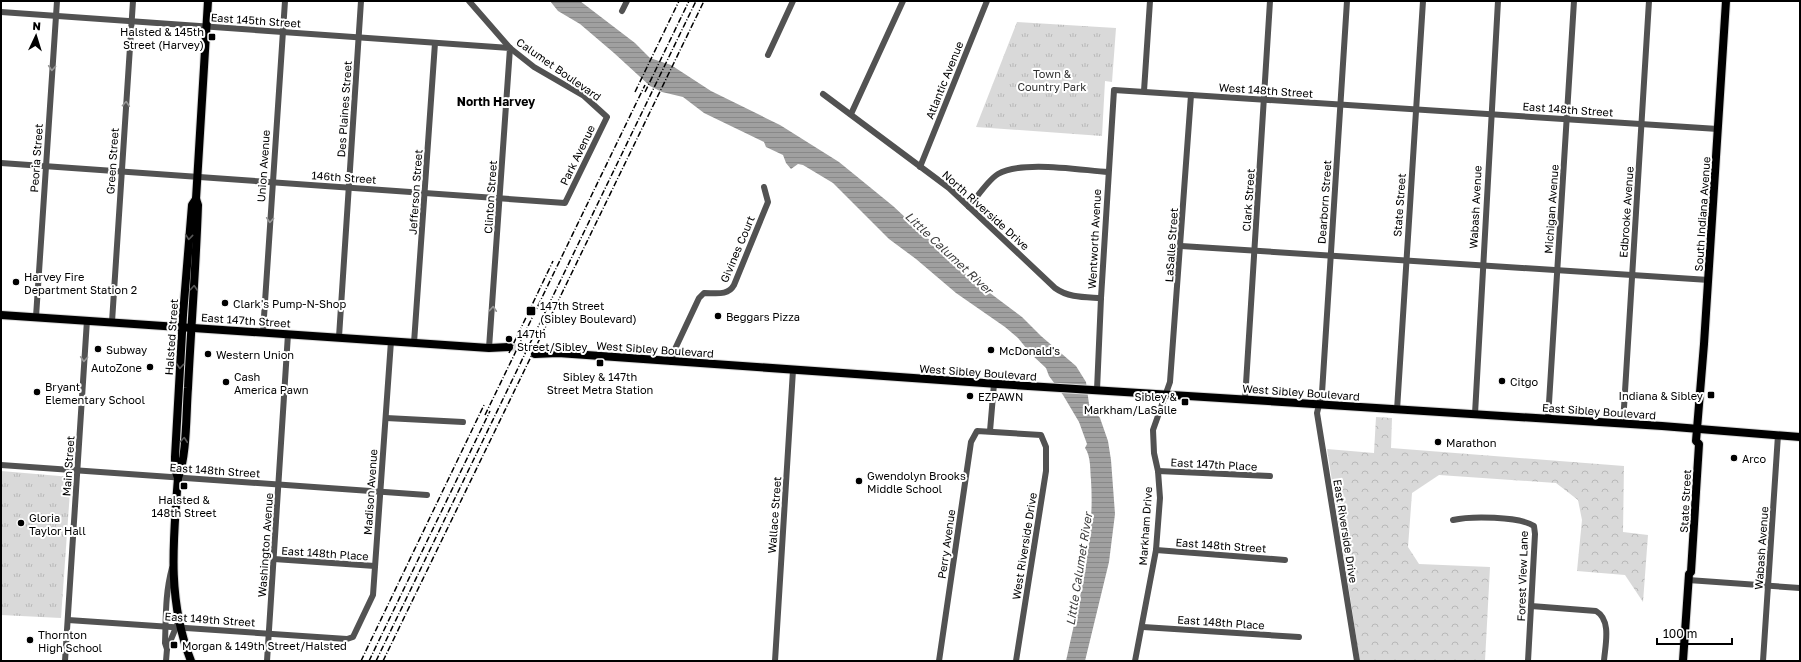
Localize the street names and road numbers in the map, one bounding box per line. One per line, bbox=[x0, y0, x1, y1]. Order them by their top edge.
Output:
street label: East 145th Street bbox=[210, 10, 302, 30]
street label: Calumet Boulevard bbox=[514, 35, 604, 103]
street label: Atlantic Avenue bbox=[922, 39, 966, 121]
street label: Des Plaines Street bbox=[334, 60, 354, 158]
street label: West 148th Street bbox=[1218, 80, 1314, 100]
street label: East 148th Street bbox=[1522, 99, 1614, 119]
street label: Peoria Street bbox=[27, 123, 45, 193]
street label: Park Avenue bbox=[557, 123, 597, 187]
street label: Green Street bbox=[103, 127, 121, 195]
street label: Union Avenue bbox=[254, 129, 272, 203]
street label: Jefferson Street bbox=[406, 149, 424, 235]
street label: South Indiana Avenue bbox=[1692, 156, 1712, 272]
street label: Dearborn Street bbox=[1315, 159, 1333, 245]
street label: Clinton Street bbox=[481, 160, 499, 234]
street label: Michigan Avenue bbox=[1541, 164, 1561, 254]
street label: Wabash Avenue bbox=[1466, 165, 1484, 249]
street label: Edbrooke Avenue bbox=[1616, 166, 1636, 258]
street label: 146th Street bbox=[311, 168, 377, 186]
street label: North Riverside Drive bbox=[940, 168, 1032, 252]
street label: Clark Street bbox=[1239, 168, 1257, 232]
street label: State Street bbox=[1390, 173, 1408, 237]
street label: Wentworth Avenue bbox=[1085, 189, 1103, 289]
street label: LaSalle Street bbox=[1162, 207, 1180, 283]
street label: Givines Court bbox=[717, 214, 757, 284]
street label: Halsted Street bbox=[162, 298, 180, 376]
street label: East 147th Street bbox=[201, 310, 291, 330]
street label: West Sibley Boulevard bbox=[596, 338, 714, 360]
street label: West Sibley Boulevard bbox=[919, 361, 1037, 383]
street label: West Sibley Boulevard bbox=[1242, 381, 1360, 403]
street label: East Sibley Boulevard bbox=[1542, 401, 1656, 421]
street label: Main Street bbox=[59, 435, 77, 497]
street label: Madison Avenue bbox=[361, 449, 379, 535]
street label: East 147th Place bbox=[1170, 455, 1258, 473]
street label: East 148th Street bbox=[169, 460, 261, 480]
street label: State Street bbox=[1677, 469, 1693, 533]
street label: Wallace Street bbox=[765, 476, 783, 554]
street label: East Riverside Drive bbox=[1331, 478, 1361, 584]
street label: Markham Drive bbox=[1136, 486, 1154, 566]
street label: West Riverside Drive bbox=[1009, 491, 1039, 601]
street label: Washington Avenue bbox=[255, 492, 275, 598]
street label: Wabash Avenue bbox=[1752, 506, 1770, 590]
street label: Perry Avenue bbox=[935, 508, 957, 580]
street label: Forest View Lane bbox=[1514, 531, 1530, 621]
street label: East 148th Street bbox=[1175, 535, 1267, 555]
street label: East 148th Place bbox=[281, 543, 369, 563]
street label: East 149th Street bbox=[164, 609, 256, 629]
street label: East 148th Place bbox=[1177, 612, 1265, 632]

